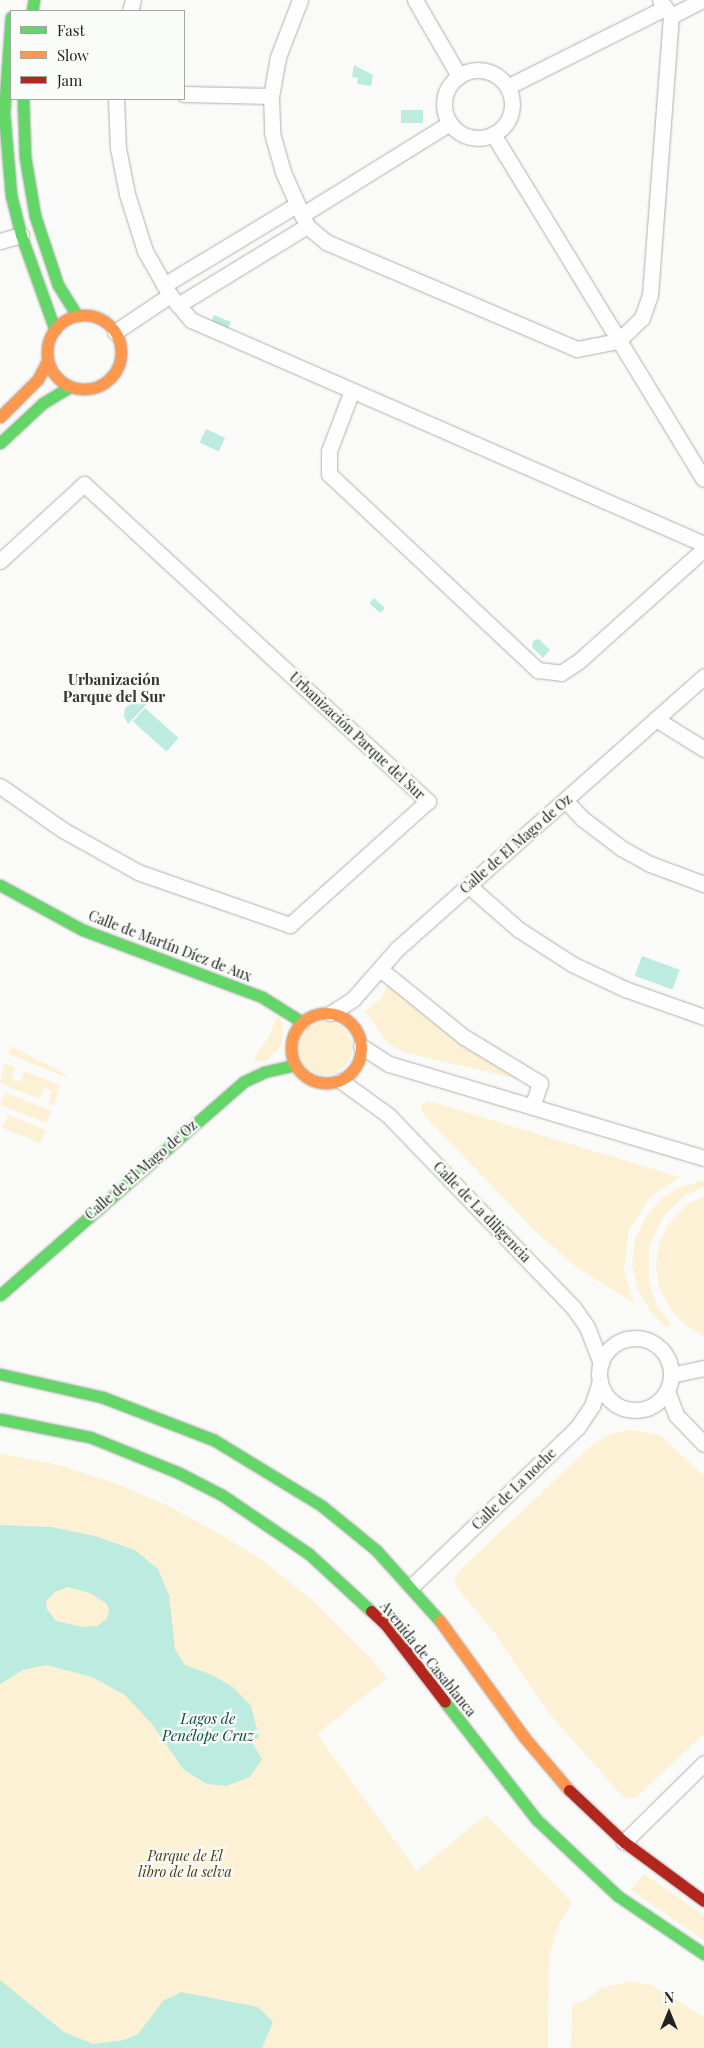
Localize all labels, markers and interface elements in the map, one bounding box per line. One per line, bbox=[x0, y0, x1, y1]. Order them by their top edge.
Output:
legend bbox=[10, 10, 185, 100]
text: Fast bbox=[57, 20, 85, 40]
text: Slow bbox=[57, 45, 89, 65]
text: Jam bbox=[57, 70, 82, 90]
street label: Urbanización Parque del Sur bbox=[286, 669, 428, 803]
district label: Urbanización Parque del Sur bbox=[63, 670, 165, 705]
street label: Calle de El Mago de Oz bbox=[457, 791, 575, 897]
street label: Calle de Martín Díez de Aux bbox=[86, 907, 254, 985]
street label: Calle de El Mago de Oz bbox=[82, 1117, 200, 1223]
street label: Calle de La diligencia bbox=[430, 1158, 534, 1266]
street label: Calle de La noche bbox=[468, 1445, 560, 1533]
street label: Avenida de Casablanca bbox=[376, 1598, 480, 1720]
water label: Lagos de Penélope Cruz bbox=[162, 1709, 254, 1744]
park label: Parque de El libro de la selva bbox=[138, 1848, 232, 1880]
north arrow bbox=[644, 1988, 694, 2038]
text: N bbox=[664, 1988, 674, 2007]

